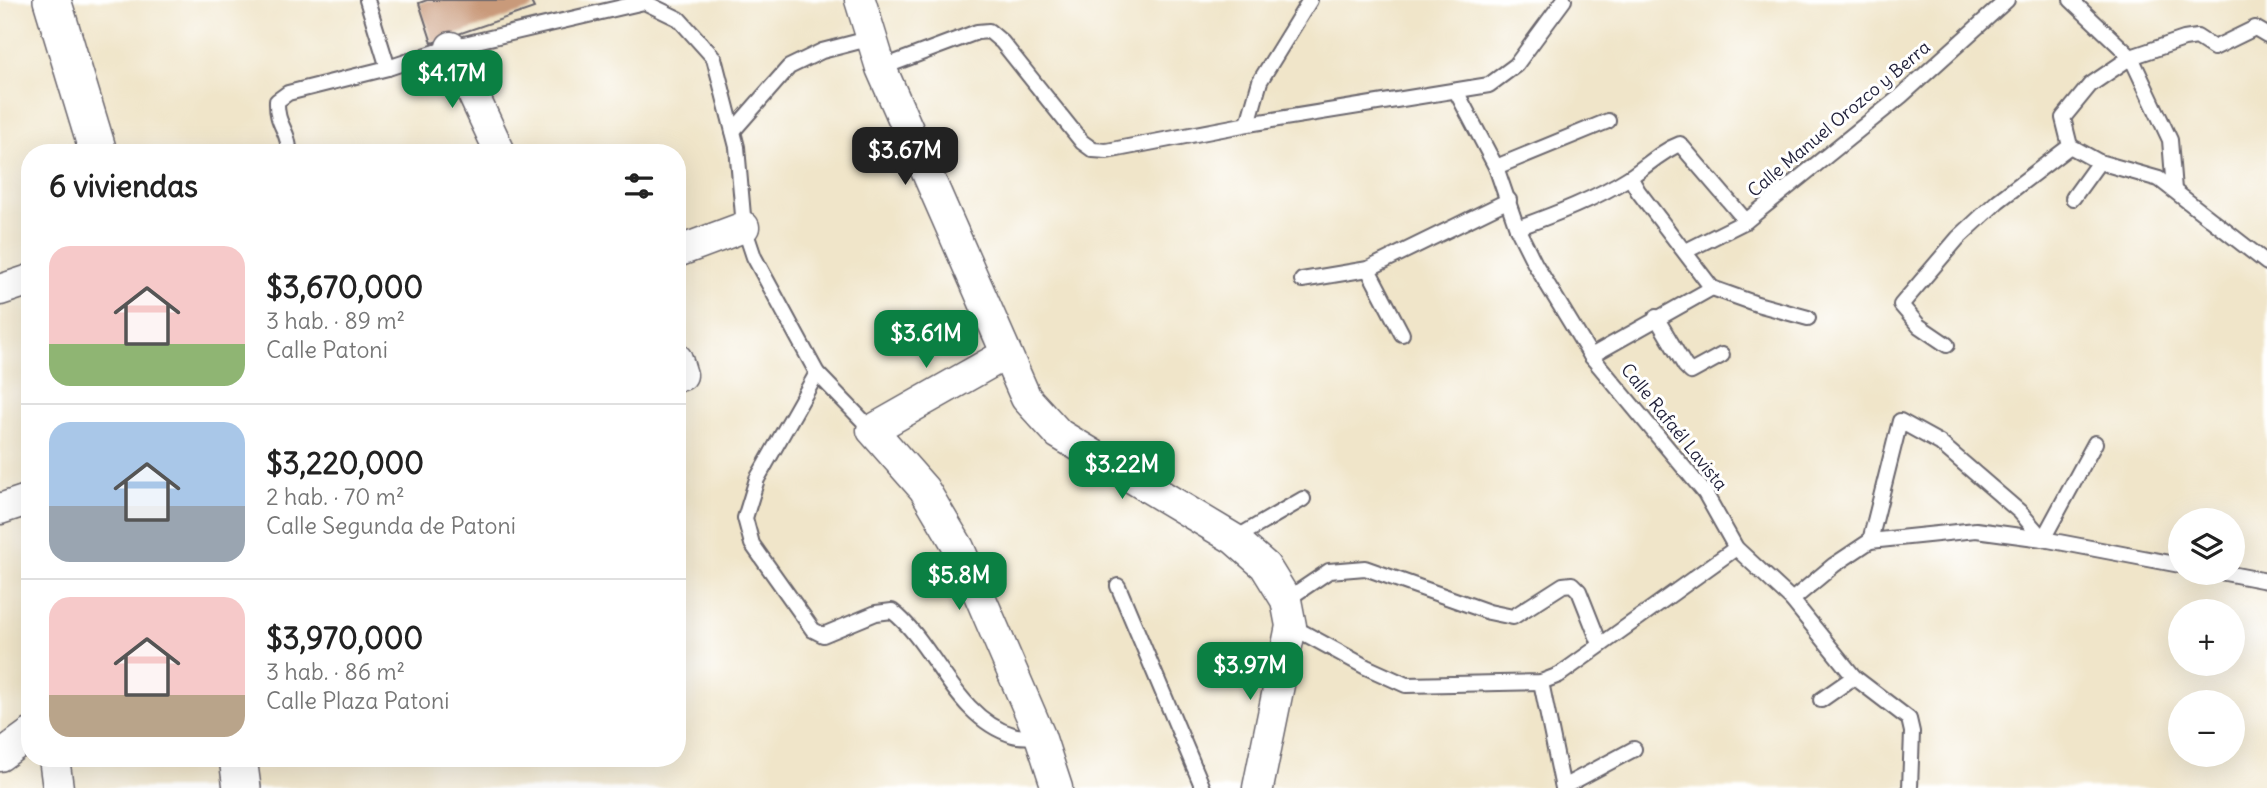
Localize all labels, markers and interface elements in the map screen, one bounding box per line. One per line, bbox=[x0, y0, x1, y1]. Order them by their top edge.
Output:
street label: Calle Manuel Orozco y Berra bbox=[1743, 35, 1935, 202]
pin: $4.17M bbox=[395, 50, 509, 110]
text: $4.17M bbox=[418, 58, 486, 87]
pin: $3.67M bbox=[848, 128, 962, 187]
text: $3.67M bbox=[868, 135, 942, 164]
text: 6 viviendas bbox=[49, 167, 198, 205]
icon: filters bbox=[620, 167, 658, 205]
text: $3,670,000 bbox=[266, 268, 423, 306]
icon: home bbox=[105, 274, 189, 358]
text: 3 hab. · 89 m² bbox=[266, 306, 405, 335]
pin: $3.61M bbox=[869, 310, 983, 370]
text: $3.61M bbox=[890, 318, 962, 347]
text: Calle Patoni bbox=[266, 335, 388, 364]
street label: Calle Rafaél Lavista bbox=[1616, 359, 1733, 495]
pin: $3.22M bbox=[1065, 442, 1179, 501]
text: $3,220,000 bbox=[266, 444, 424, 482]
text: $3.22M bbox=[1085, 449, 1159, 478]
icon: home bbox=[105, 450, 189, 534]
text: 2 hab. · 70 m² bbox=[266, 482, 405, 511]
map controls bbox=[2168, 508, 2245, 767]
button: layers bbox=[2168, 508, 2245, 585]
text: Calle Segunda de Patoni bbox=[266, 511, 516, 540]
pin: $5.8M bbox=[910, 552, 1008, 612]
text: $5.8M bbox=[928, 560, 990, 589]
button: + bbox=[2168, 599, 2245, 676]
text: $3,970,000 bbox=[266, 619, 423, 657]
icon: home bbox=[105, 625, 189, 709]
pin: $3.97M bbox=[1193, 642, 1307, 702]
text: $3.97M bbox=[1213, 650, 1287, 679]
text: 3 hab. · 86 m² bbox=[266, 657, 405, 686]
text: Calle Plaza Patoni bbox=[266, 686, 449, 715]
button: − bbox=[2168, 690, 2245, 767]

